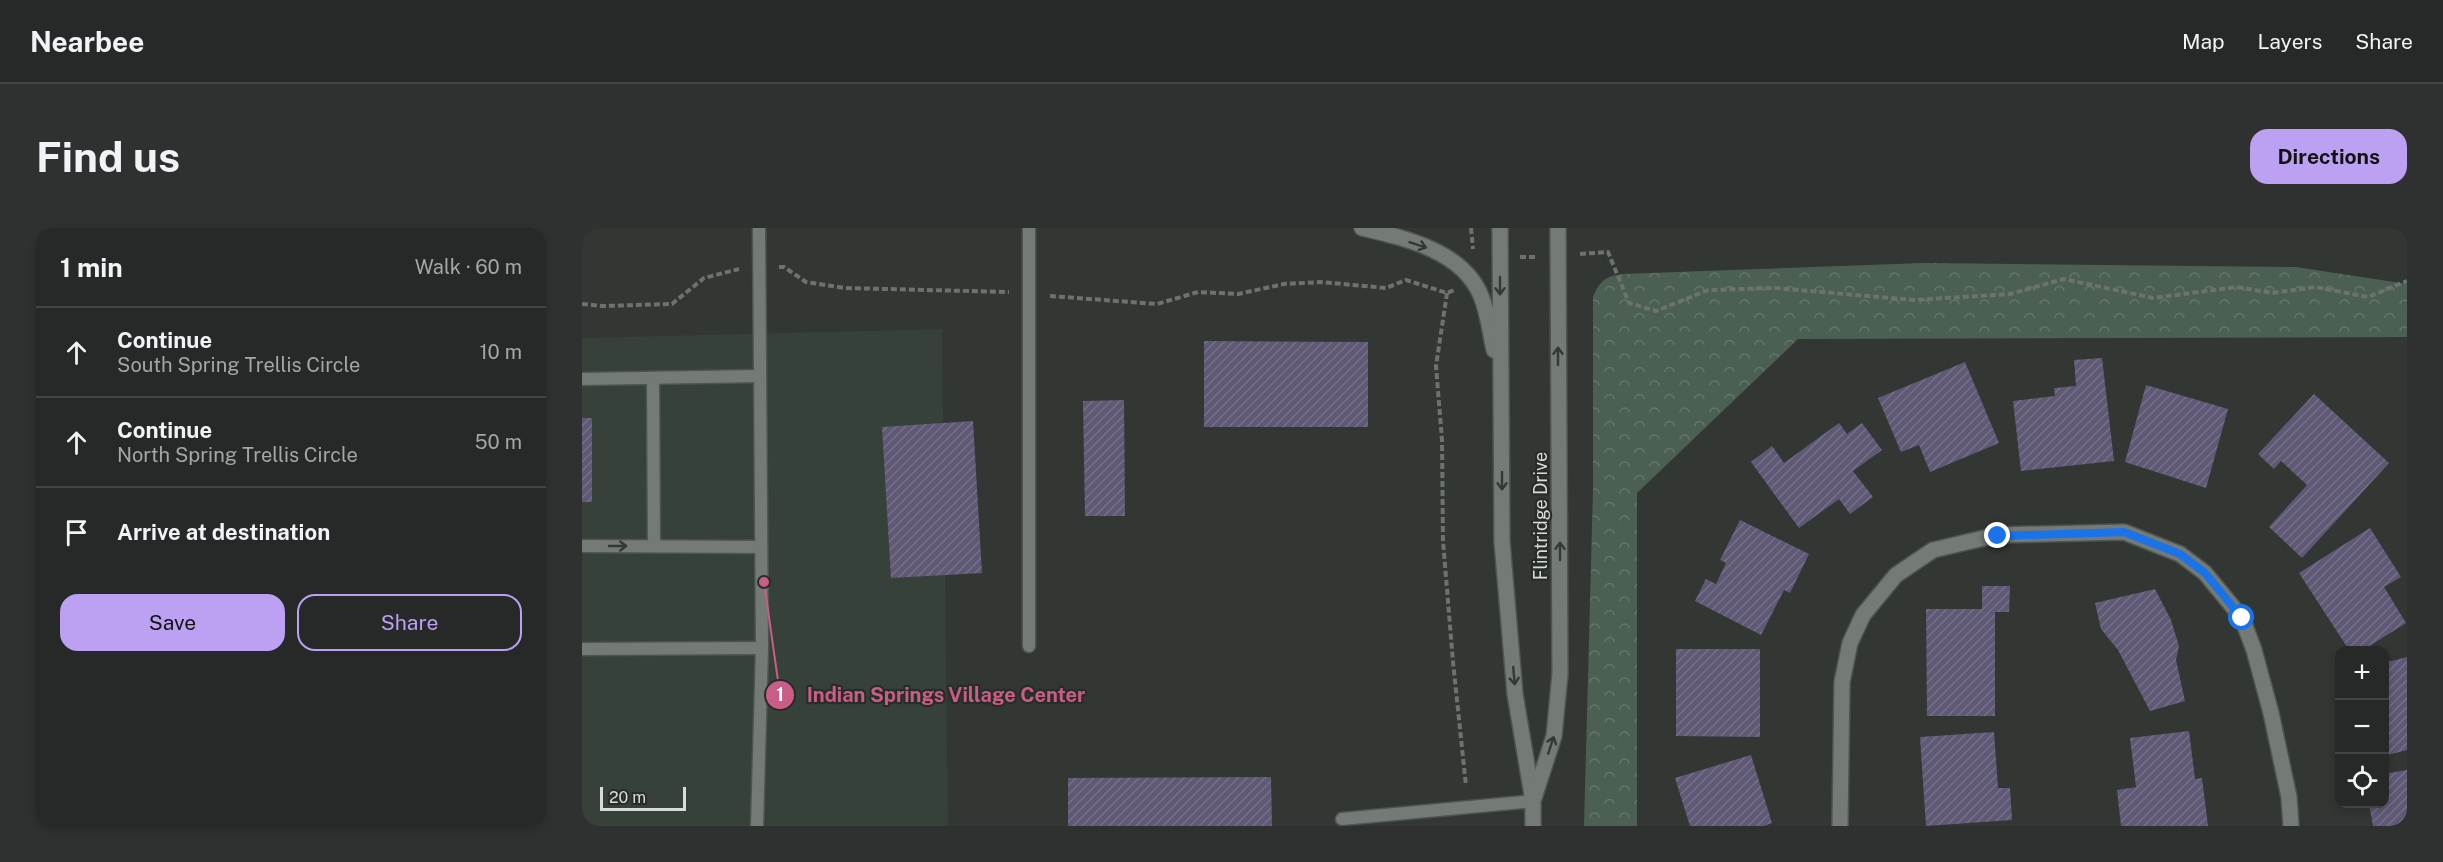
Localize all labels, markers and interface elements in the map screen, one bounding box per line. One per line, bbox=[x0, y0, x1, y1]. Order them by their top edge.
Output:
text: Nearbee bbox=[30, 25, 144, 58]
text: Map bbox=[2182, 29, 2225, 54]
text: Layers bbox=[2258, 29, 2322, 54]
text: Share bbox=[2355, 29, 2413, 54]
button: Directions bbox=[2250, 129, 2407, 184]
text: Find us bbox=[36, 132, 180, 181]
one-way arrow bbox=[1408, 240, 1427, 251]
text: 1 min bbox=[60, 252, 123, 283]
text: Walk · 60 m bbox=[415, 255, 522, 279]
one-way arrow bbox=[1494, 276, 1506, 296]
text: Continue bbox=[117, 327, 212, 353]
icon: ahead bbox=[60, 336, 93, 369]
text: 10 m bbox=[479, 340, 522, 364]
one-way arrow bbox=[1552, 347, 1564, 367]
text: South Spring Trellis Circle bbox=[117, 353, 360, 377]
text: Continue bbox=[117, 417, 212, 443]
icon: ahead bbox=[60, 426, 93, 459]
text: 50 m bbox=[475, 430, 522, 454]
text: North Spring Trellis Circle bbox=[117, 443, 358, 467]
street label: Flintridge Drive bbox=[1530, 452, 1551, 580]
one-way arrow bbox=[1496, 471, 1507, 491]
icon: arrive bbox=[60, 516, 93, 549]
text: Arrive at destination bbox=[117, 519, 330, 545]
route end bbox=[1984, 522, 2010, 548]
one-way arrow bbox=[608, 540, 628, 552]
one-way arrow bbox=[1554, 542, 1566, 562]
button: Save bbox=[60, 594, 285, 651]
button: Share bbox=[297, 594, 522, 651]
route start bbox=[2228, 604, 2254, 630]
map controls bbox=[2335, 646, 2389, 808]
button: + bbox=[2335, 646, 2389, 700]
one-way arrow bbox=[1508, 666, 1519, 685]
callout: Indian Springs Village Center bbox=[765, 676, 1098, 714]
text: Indian Springs Village Center bbox=[807, 683, 1085, 707]
text: 1 bbox=[776, 684, 784, 705]
button: − bbox=[2335, 700, 2389, 754]
one-way arrow bbox=[1546, 736, 1557, 755]
button: locate bbox=[2335, 754, 2389, 808]
scale bar bbox=[600, 784, 686, 812]
text: 20 m bbox=[609, 788, 646, 807]

